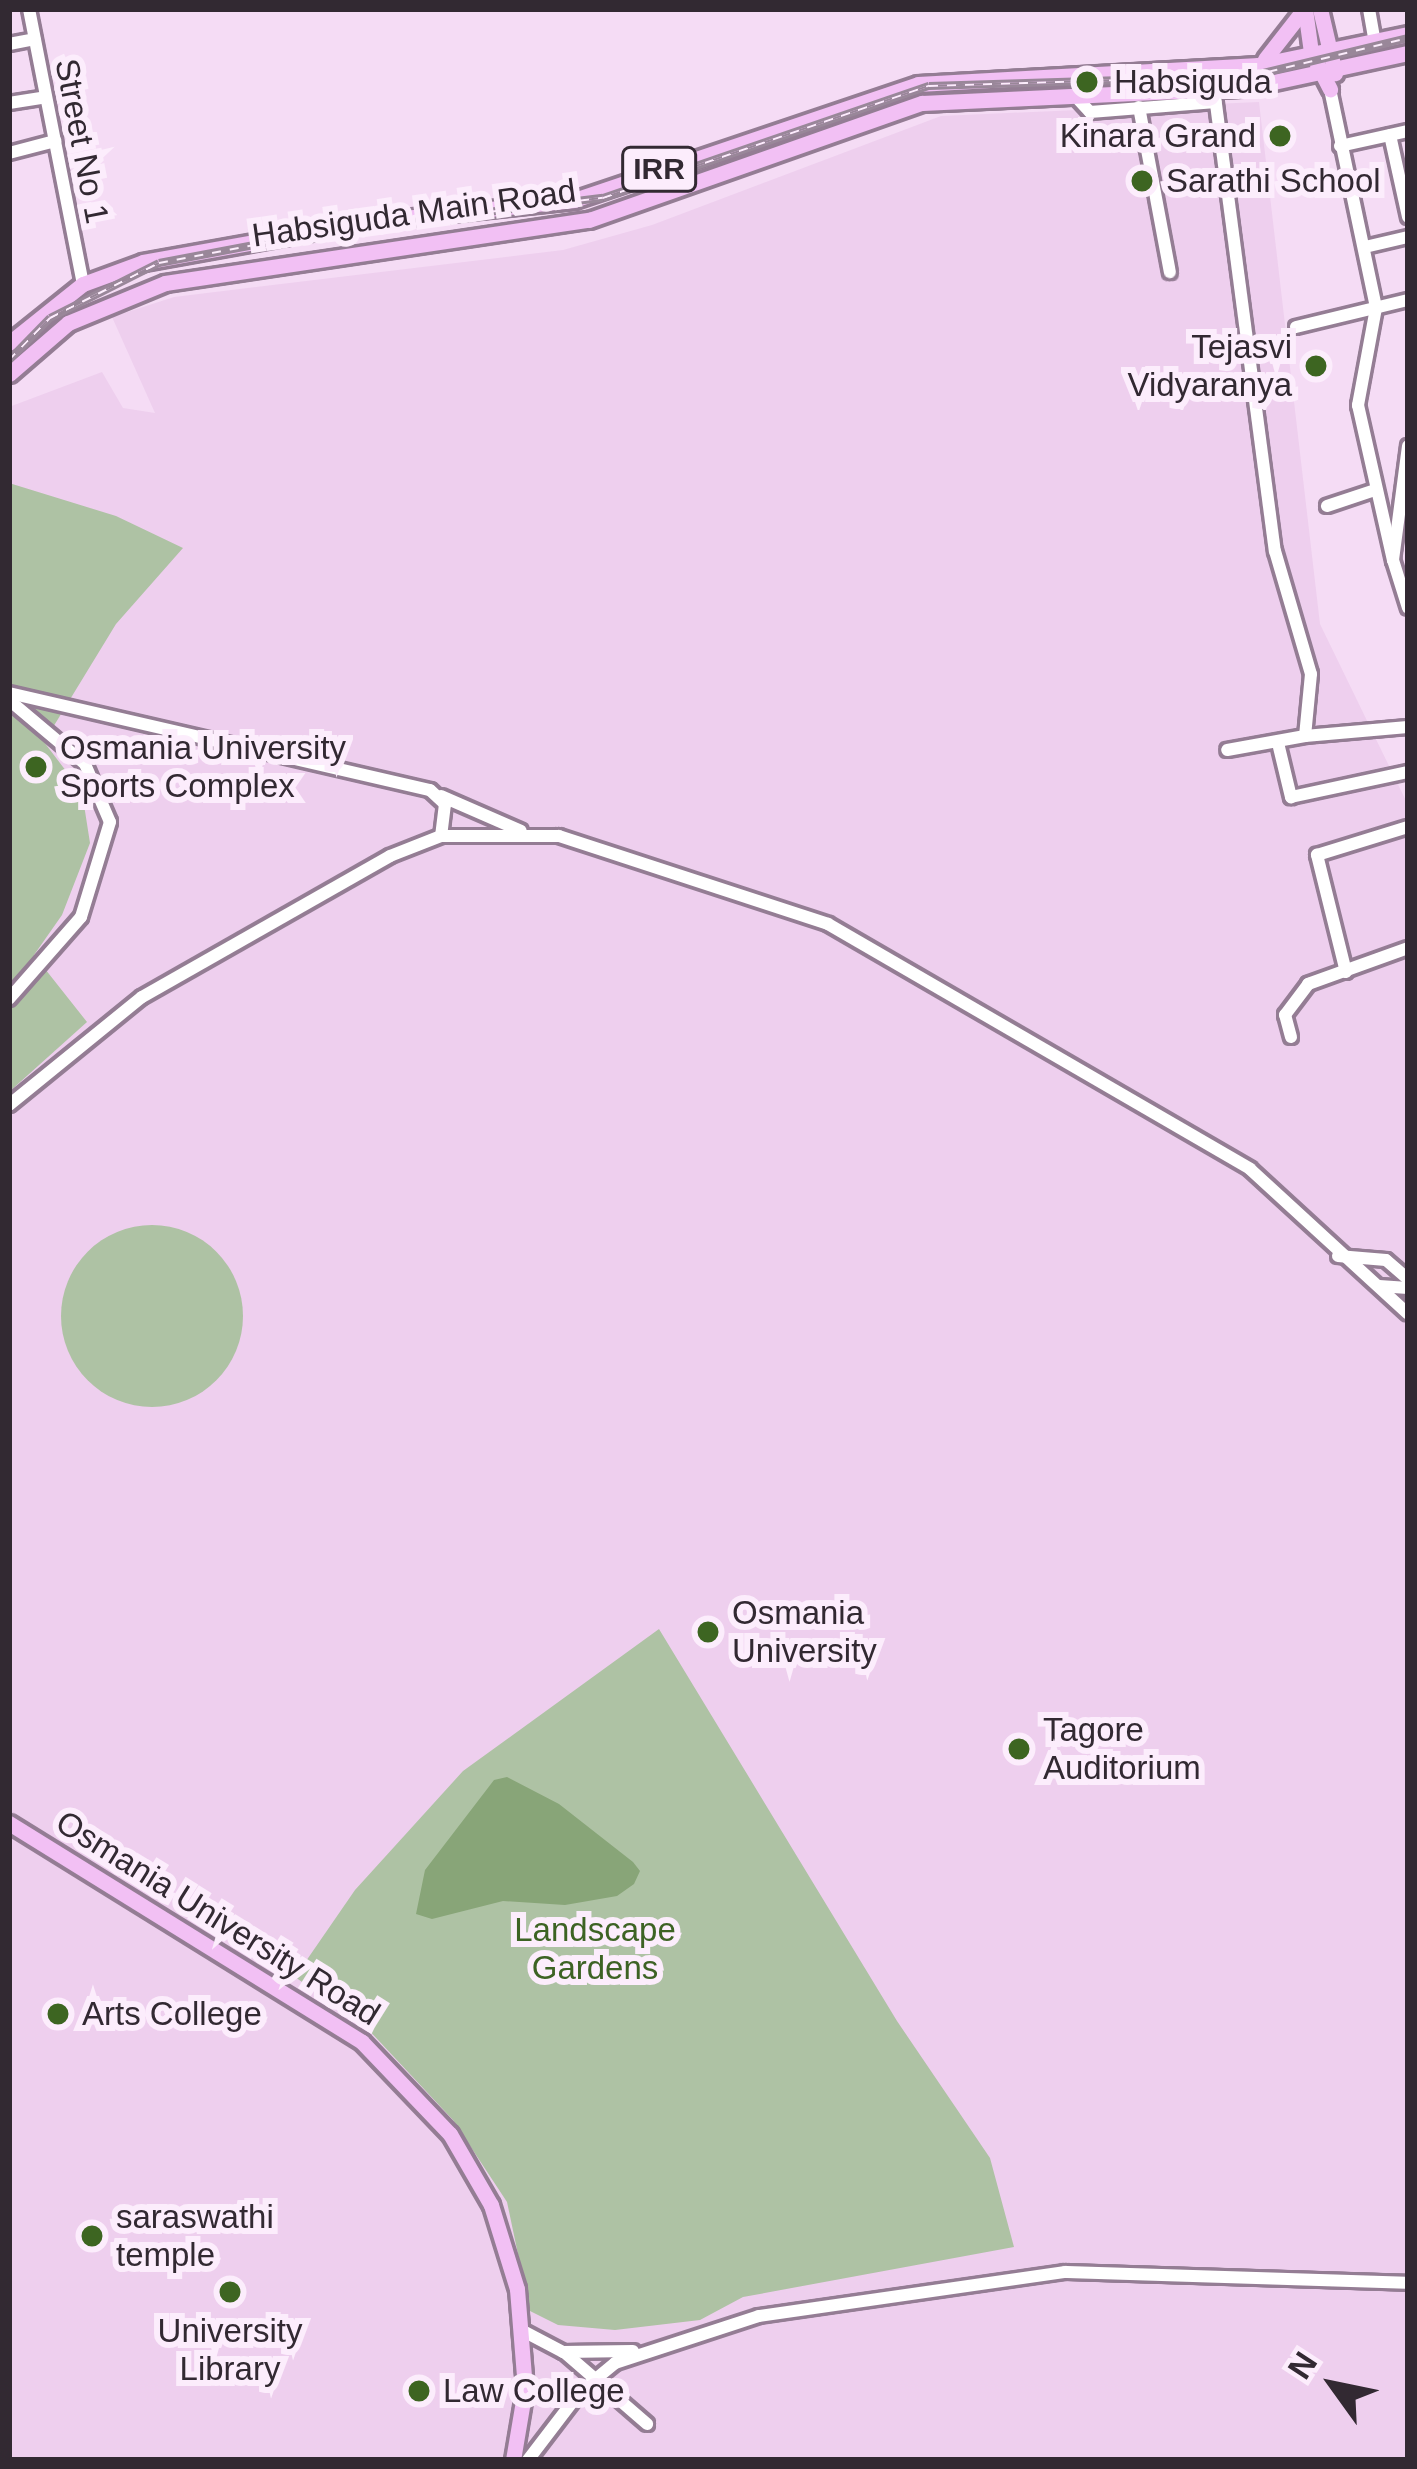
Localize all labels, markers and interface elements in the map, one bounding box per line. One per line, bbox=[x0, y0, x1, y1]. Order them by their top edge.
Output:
street label: Street No 1 bbox=[47, 55, 117, 227]
place label: Habsiguda bbox=[1114, 62, 1272, 102]
marker: Habsiguda bbox=[1071, 66, 1103, 98]
place label: Kinara Grand bbox=[1060, 116, 1256, 156]
marker: Kinara Grand bbox=[1267, 123, 1293, 149]
road number: IRR bbox=[620, 145, 698, 193]
place label: Sarathi School bbox=[1166, 161, 1381, 201]
marker: Sarathi School bbox=[1129, 168, 1155, 194]
street label: Habsiguda Main Road bbox=[250, 171, 578, 255]
place label: Tejasvi Vidyaranya bbox=[1127, 327, 1292, 405]
marker: Tejasvi Vidyaranya bbox=[1303, 353, 1329, 379]
place label: Osmania University Sports Complex bbox=[60, 728, 346, 806]
marker: Osmania University Sports Complex bbox=[23, 754, 49, 780]
place label: Osmania University bbox=[732, 1593, 877, 1671]
marker: Osmania University bbox=[695, 1619, 721, 1645]
place label: Tagore Auditorium bbox=[1043, 1710, 1201, 1788]
marker: Tagore Auditorium bbox=[1006, 1736, 1032, 1762]
street label: Osmania University Road bbox=[49, 1802, 387, 2034]
park label: Landscape Gardens bbox=[514, 1910, 676, 1988]
place label: Arts College bbox=[82, 1994, 262, 2034]
marker: Arts College bbox=[45, 2001, 71, 2027]
place label: saraswathi temple bbox=[116, 2197, 274, 2275]
marker: saraswathi temple bbox=[79, 2223, 105, 2249]
marker: University Library bbox=[217, 2279, 243, 2305]
place label: University Library bbox=[158, 2311, 302, 2389]
north arrow bbox=[1273, 2325, 1393, 2445]
text: N bbox=[1280, 2345, 1324, 2385]
place label: Law College bbox=[443, 2371, 625, 2411]
marker: Law College bbox=[406, 2378, 432, 2404]

